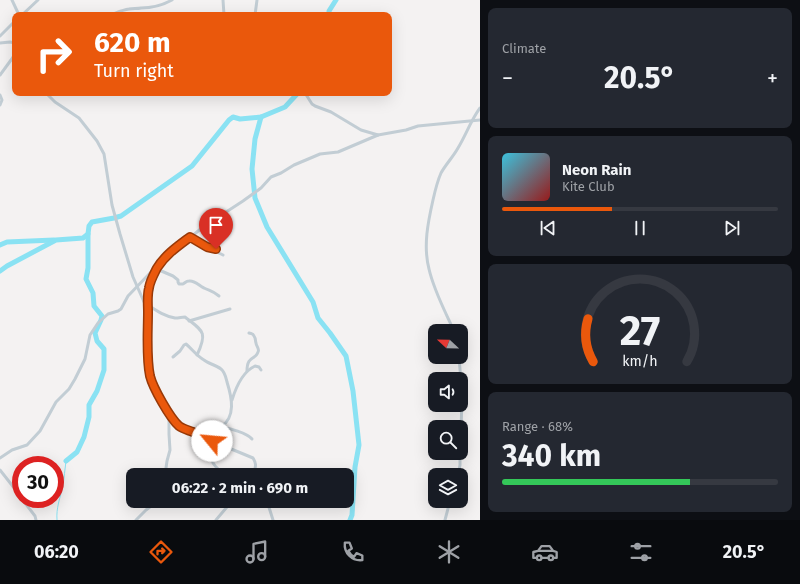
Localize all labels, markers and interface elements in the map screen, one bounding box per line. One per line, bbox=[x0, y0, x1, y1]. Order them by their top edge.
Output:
text: 620 m bbox=[94, 26, 171, 59]
icon: right bbox=[28, 28, 80, 80]
text: Climate bbox=[502, 41, 546, 56]
text: Turn right bbox=[94, 60, 174, 82]
text: 20.5° bbox=[604, 60, 676, 96]
text: − bbox=[502, 65, 513, 92]
text: + bbox=[767, 65, 778, 92]
text: Neon Rain bbox=[562, 161, 631, 179]
text: Kite Club bbox=[562, 179, 615, 194]
pin bbox=[199, 208, 233, 249]
icon: arrive bbox=[205, 214, 227, 236]
icon: previous bbox=[537, 217, 559, 239]
icon: pause bbox=[629, 217, 651, 239]
icon: next bbox=[721, 217, 743, 239]
text: 27 bbox=[620, 306, 660, 356]
north arrow bbox=[428, 324, 468, 364]
map controls bbox=[428, 324, 468, 508]
text: km/h bbox=[622, 353, 658, 370]
button: sound bbox=[428, 372, 468, 412]
text: Range · 68% bbox=[502, 419, 573, 434]
position arrow bbox=[191, 420, 233, 462]
button: search bbox=[428, 420, 468, 460]
text: 340 km bbox=[502, 438, 601, 474]
speed limit sign: 30 bbox=[12, 456, 64, 508]
button: layers bbox=[428, 468, 468, 508]
text: 06:22 · 2 min · 690 m bbox=[172, 479, 308, 497]
icon: directions bbox=[147, 538, 175, 566]
icon: music bbox=[243, 538, 271, 566]
icon: phone bbox=[339, 538, 367, 566]
icon: climate bbox=[435, 538, 463, 566]
icon: car bbox=[531, 538, 559, 566]
icon: filters bbox=[627, 538, 655, 566]
text: 06:20 bbox=[34, 541, 79, 563]
text: 20.5° bbox=[723, 541, 766, 563]

